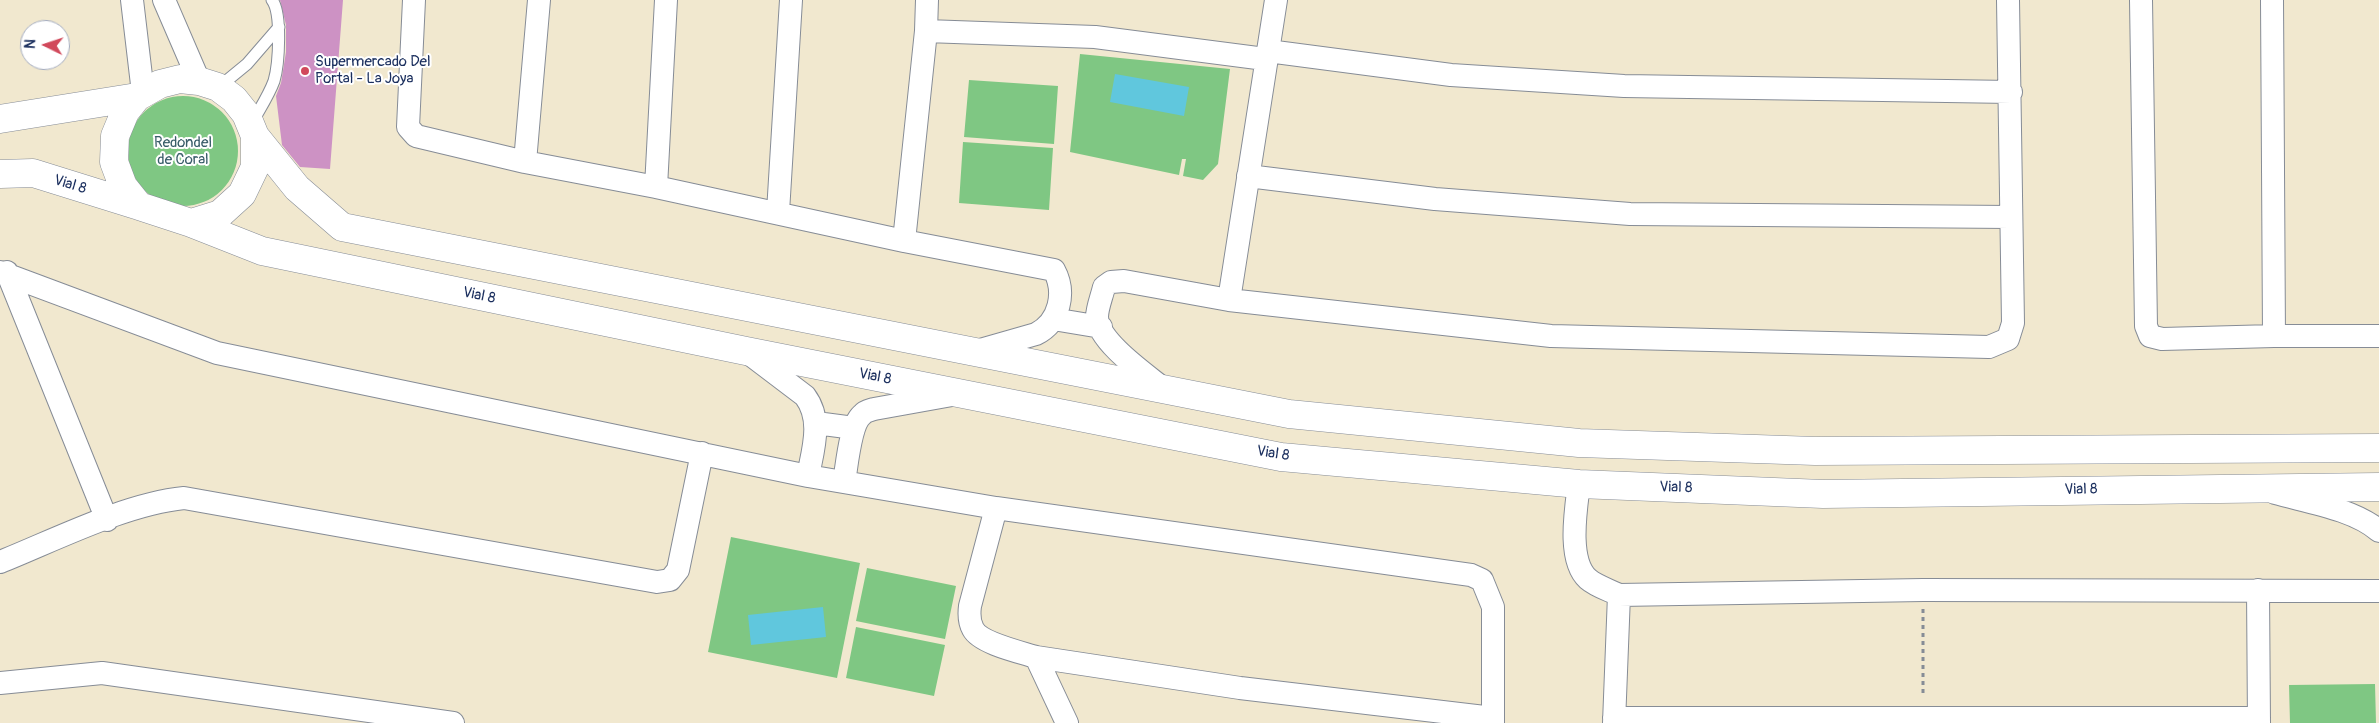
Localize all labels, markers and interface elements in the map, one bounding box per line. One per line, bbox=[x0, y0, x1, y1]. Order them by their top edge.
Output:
north arrow bbox=[20, 20, 70, 70]
text: N bbox=[22, 39, 39, 49]
place label: Supermercado Del Portal - La Joya bbox=[315, 53, 431, 88]
marker: Supermercado Del Portal - La Joya bbox=[299, 65, 311, 77]
park label: Redondel de Coral bbox=[154, 134, 212, 169]
street label: Vial 8 bbox=[52, 172, 88, 198]
street label: Vial 8 bbox=[461, 284, 497, 308]
street label: Vial 8 bbox=[857, 365, 893, 389]
street label: Vial 8 bbox=[1255, 443, 1291, 465]
street label: Vial 8 bbox=[1659, 478, 1693, 498]
street label: Vial 8 bbox=[2064, 481, 2098, 499]

